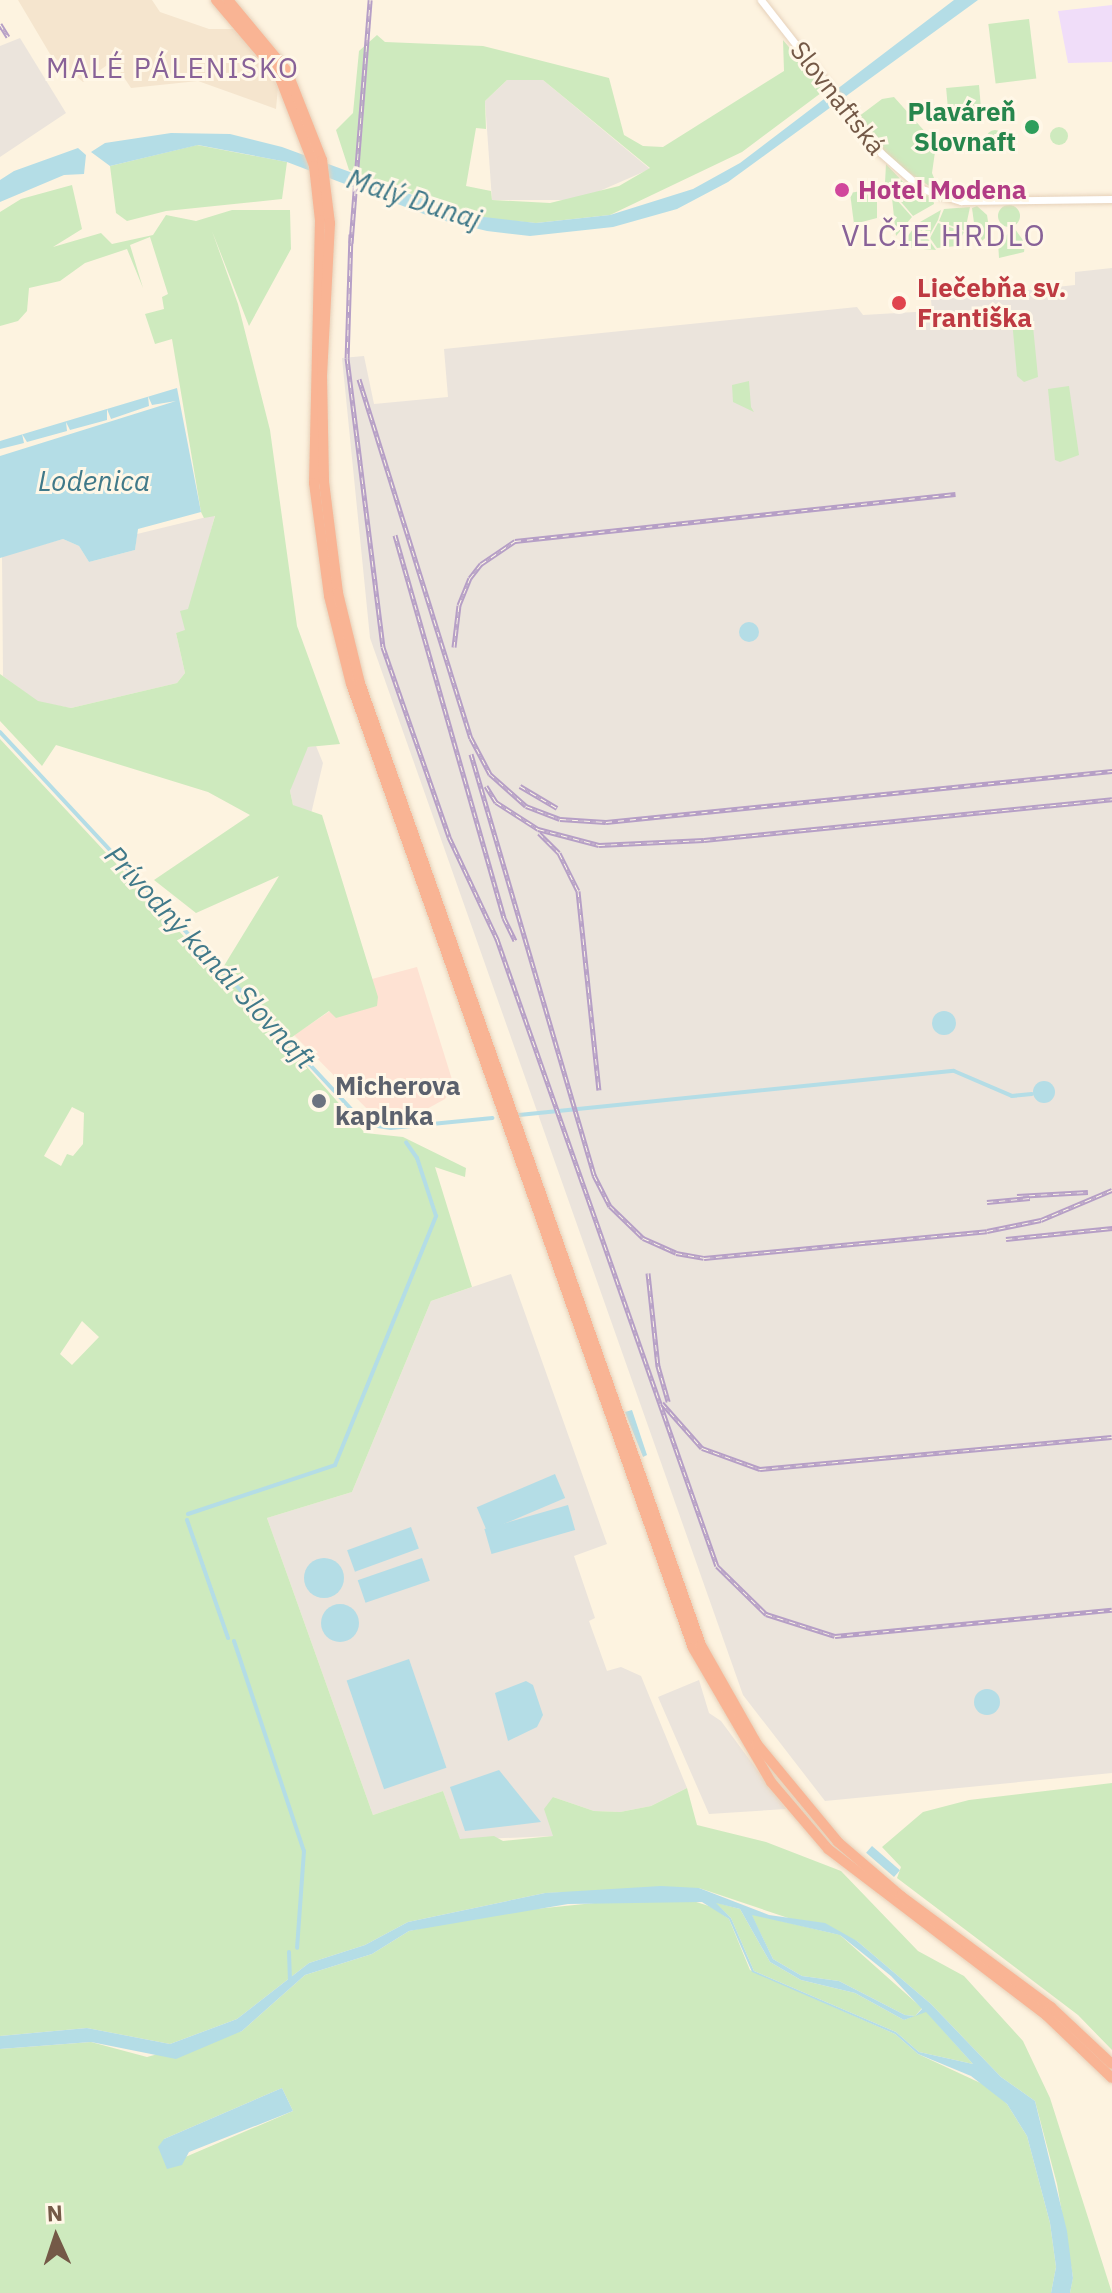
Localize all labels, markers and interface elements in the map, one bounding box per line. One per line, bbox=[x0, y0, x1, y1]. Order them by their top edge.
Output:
street label: Slovnaftská bbox=[784, 35, 892, 161]
district label: MALÉ PÁLENISKO bbox=[46, 51, 300, 85]
place label: Plaváreň Slovnaft bbox=[908, 96, 1016, 158]
marker: Plaváreň Slovnaft bbox=[1023, 118, 1041, 136]
water label: Malý Dunaj bbox=[343, 162, 485, 236]
place label: Hotel Modena bbox=[858, 174, 1026, 206]
marker: Hotel Modena bbox=[833, 181, 851, 199]
district label: VLČIE HRDLO bbox=[841, 217, 1047, 253]
place label: Liečebňa sv. Františka bbox=[917, 272, 1067, 334]
marker: Liečebňa sv. Františka bbox=[888, 292, 910, 314]
water label: Lodenica bbox=[38, 464, 150, 498]
water label: Prívodný kanál Slovnaft bbox=[98, 839, 322, 1075]
place label: Micherova kaplnka bbox=[335, 1070, 461, 1132]
marker: Micherova kaplnka bbox=[310, 1092, 328, 1110]
north arrow bbox=[16, 2197, 96, 2277]
text: N bbox=[46, 2198, 63, 2227]

